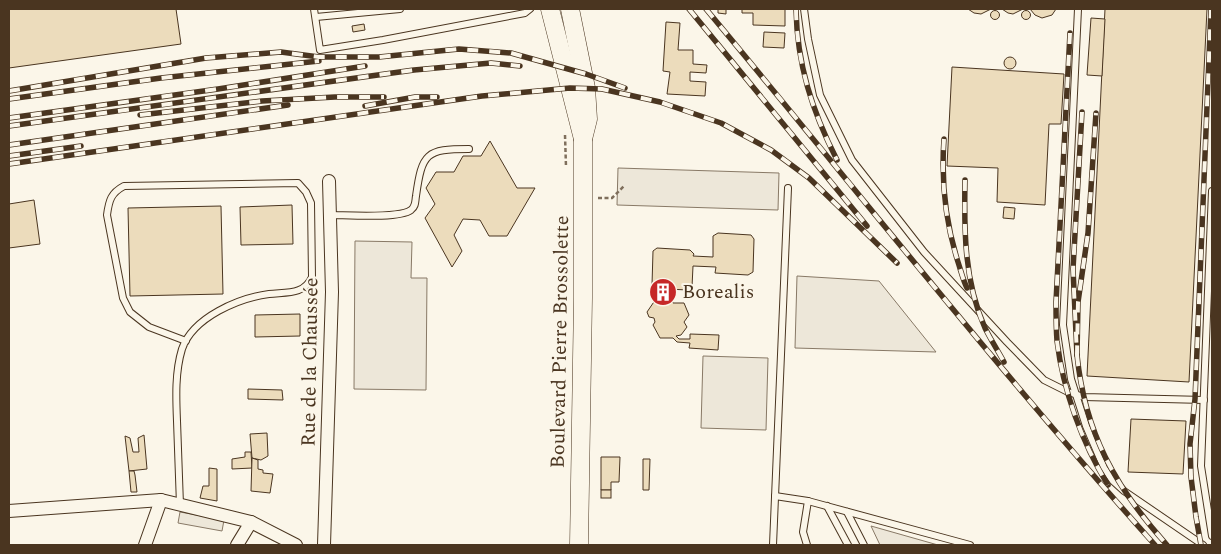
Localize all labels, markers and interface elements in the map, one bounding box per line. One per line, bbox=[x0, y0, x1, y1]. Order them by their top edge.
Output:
street label: Boulevard Pierre Brossolette bbox=[543, 215, 577, 469]
street label: Rue de la Chaussée bbox=[294, 277, 326, 447]
building icon: Borealis bbox=[648, 277, 678, 307]
place label: Borealis bbox=[682, 277, 754, 307]

